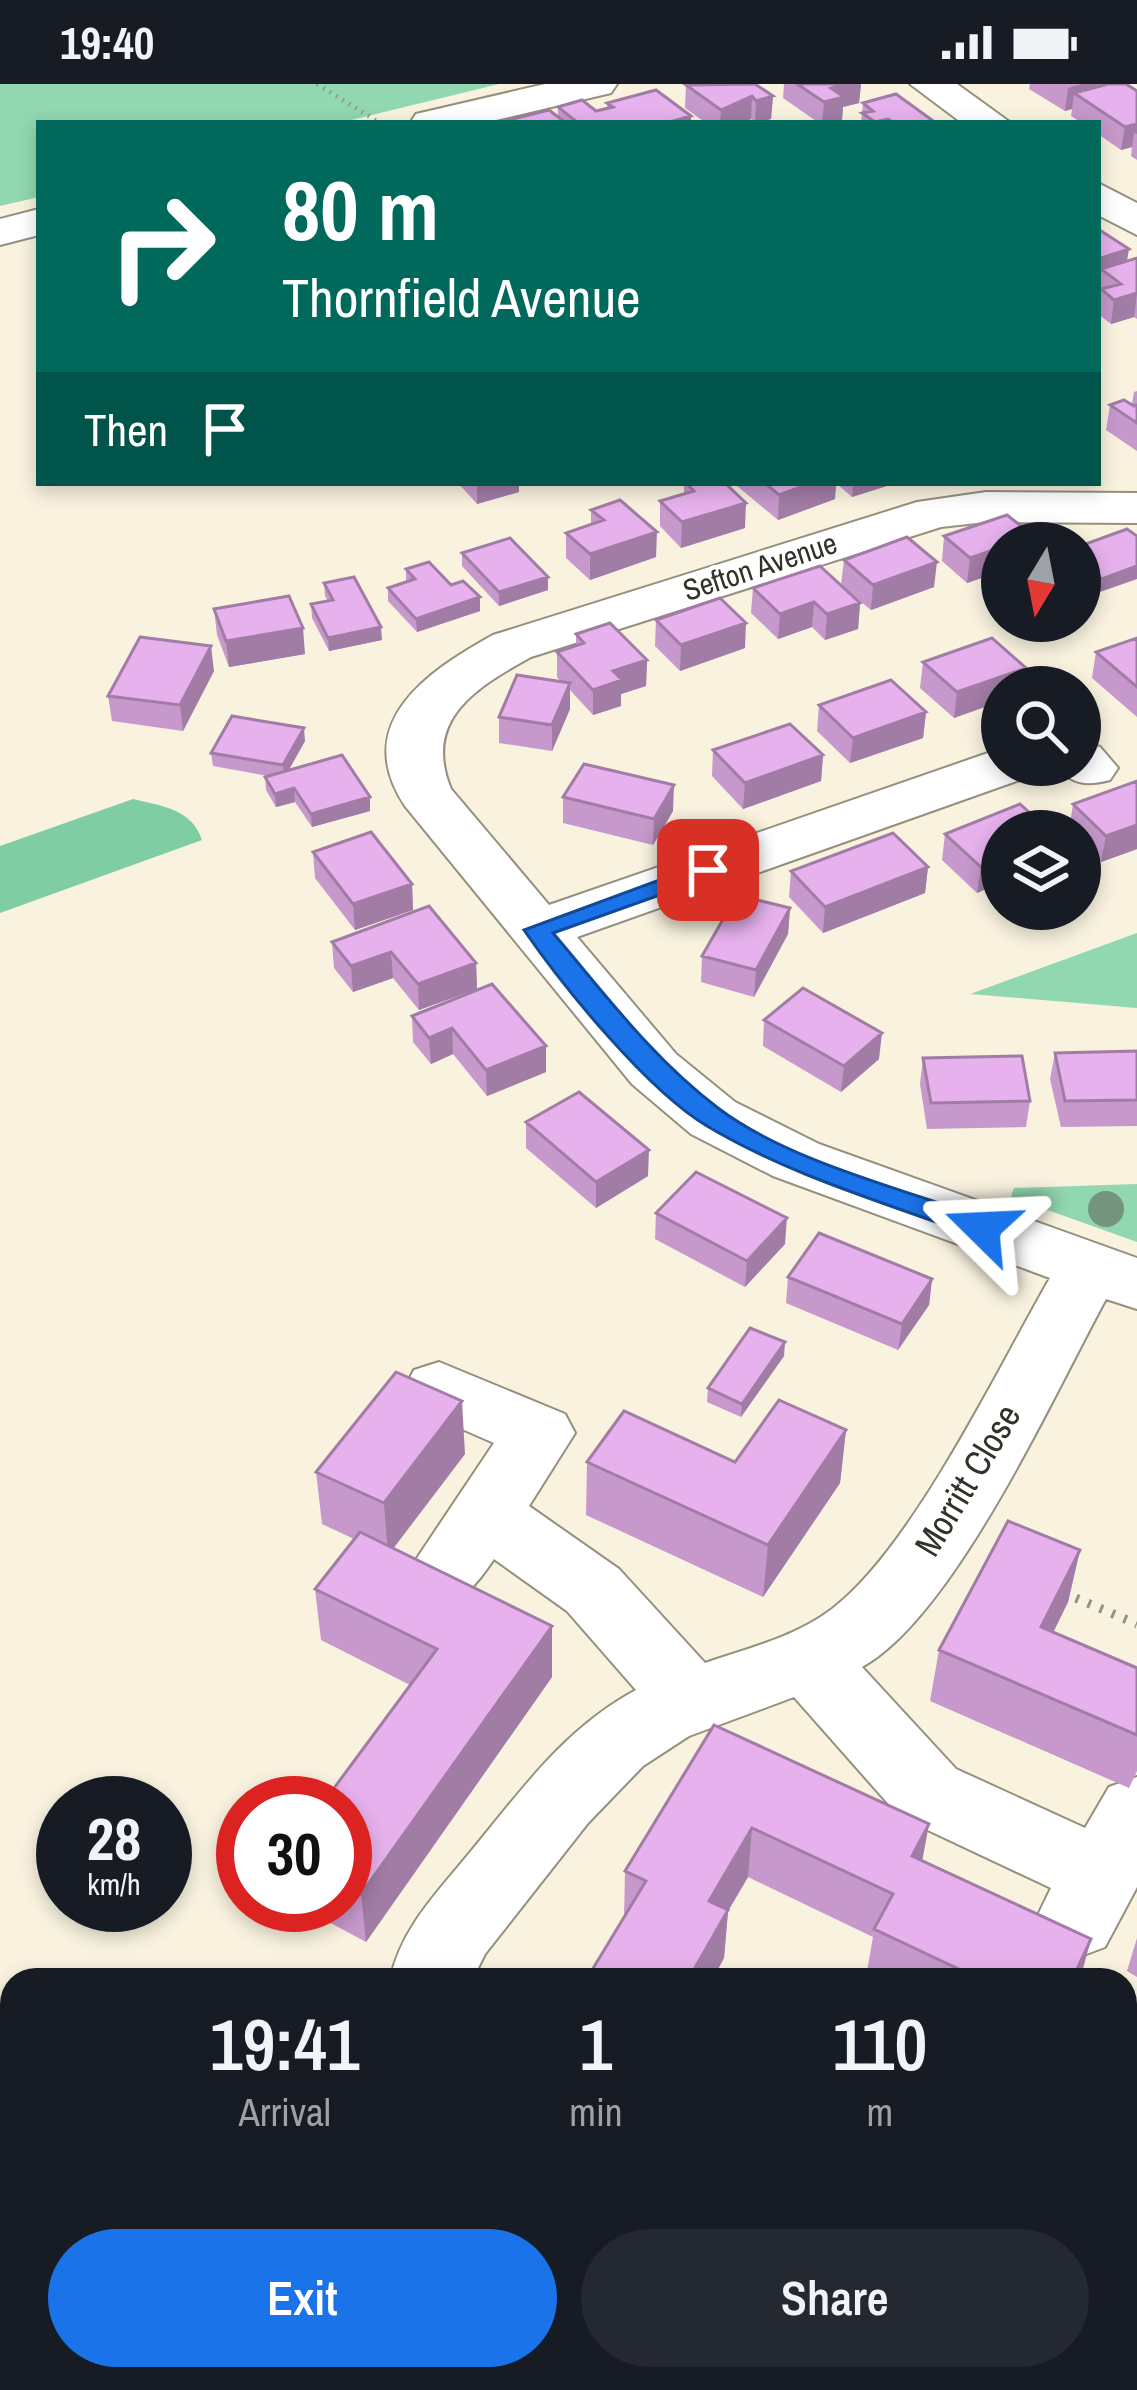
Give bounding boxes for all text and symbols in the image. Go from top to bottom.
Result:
text: 19:40 [60,12,154,73]
text: 80 m [282,153,439,266]
icon: right [84,168,240,324]
text: Thornfield Avenue [282,261,641,334]
icon: arrive [192,396,258,462]
text: Then [84,399,168,460]
street label: Sefton Avenue [678,522,842,610]
north arrow [981,522,1101,642]
map controls [981,522,1101,930]
button: search [981,666,1101,786]
button: layers [981,810,1101,930]
pin [657,819,759,921]
icon: arrive [675,837,741,903]
position arrow [919,1165,1045,1291]
street label: Morritt Close [903,1395,1031,1565]
speed limit sign: 30 [216,1776,372,1932]
text: 28 [87,1798,141,1879]
text: km/h [87,1864,141,1904]
text: 19:41 [210,1995,360,2092]
text: 1 [580,1995,612,2092]
text: 110 [832,1995,927,2092]
text: Arrival [238,2086,331,2138]
text: min [569,2086,623,2138]
text: m [867,2086,893,2138]
button: Exit [48,2229,557,2367]
button: Share [581,2229,1089,2367]

